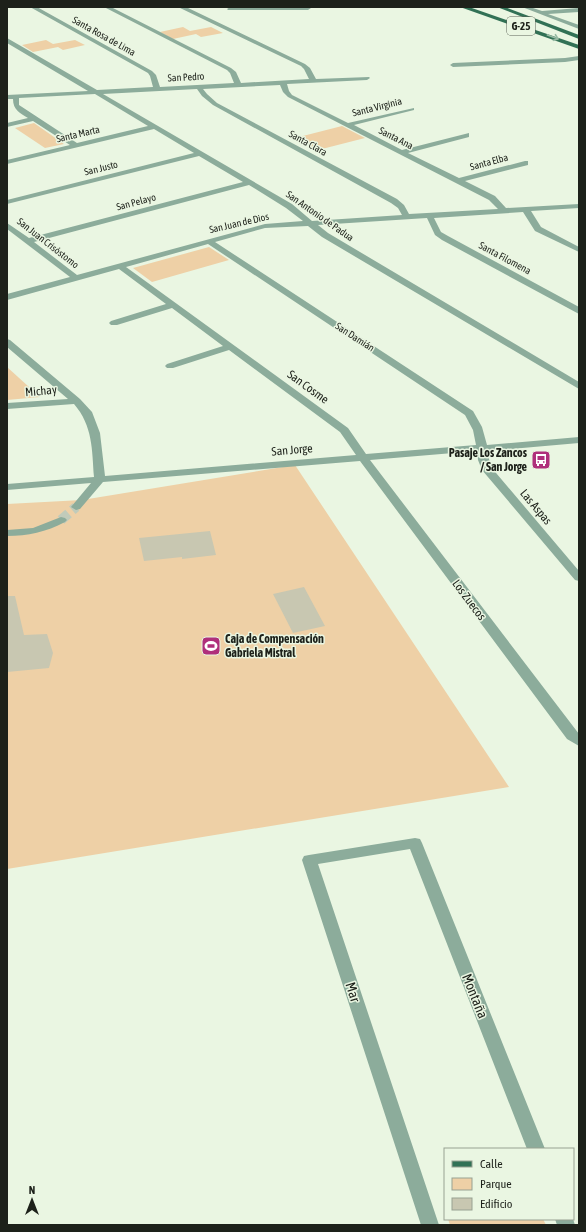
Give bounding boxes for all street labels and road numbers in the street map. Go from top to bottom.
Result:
street label: Santa Rosa de Lima [70,14,138,58]
road number: G-25 [507,17,535,35]
street label: San Pedro [167,71,205,83]
street label: Santa Virginia [351,95,403,118]
street label: Santa Marta [55,124,101,144]
street label: Santa Ana [377,125,415,151]
street label: Santa Clara [287,128,329,158]
street label: Santa Elba [469,152,510,172]
street label: San Justo [83,158,119,177]
street label: San Antonio de Padua [284,189,356,244]
street label: San Pelayo [115,191,157,213]
street label: San Juan de Dios [208,211,270,235]
street label: San Juan Crisóstomo [15,216,81,271]
street label: Santa Filomena [477,240,533,276]
street label: San Damián [333,320,377,354]
street label: San Cosme [285,367,331,407]
street label: Michay [25,383,57,399]
street label: San Jorge [271,441,313,459]
street label: Las Aspas [517,487,555,527]
street label: Los Zuecos [449,577,489,623]
street label: Montaña [459,971,491,1021]
street label: Mar [342,980,364,1005]

